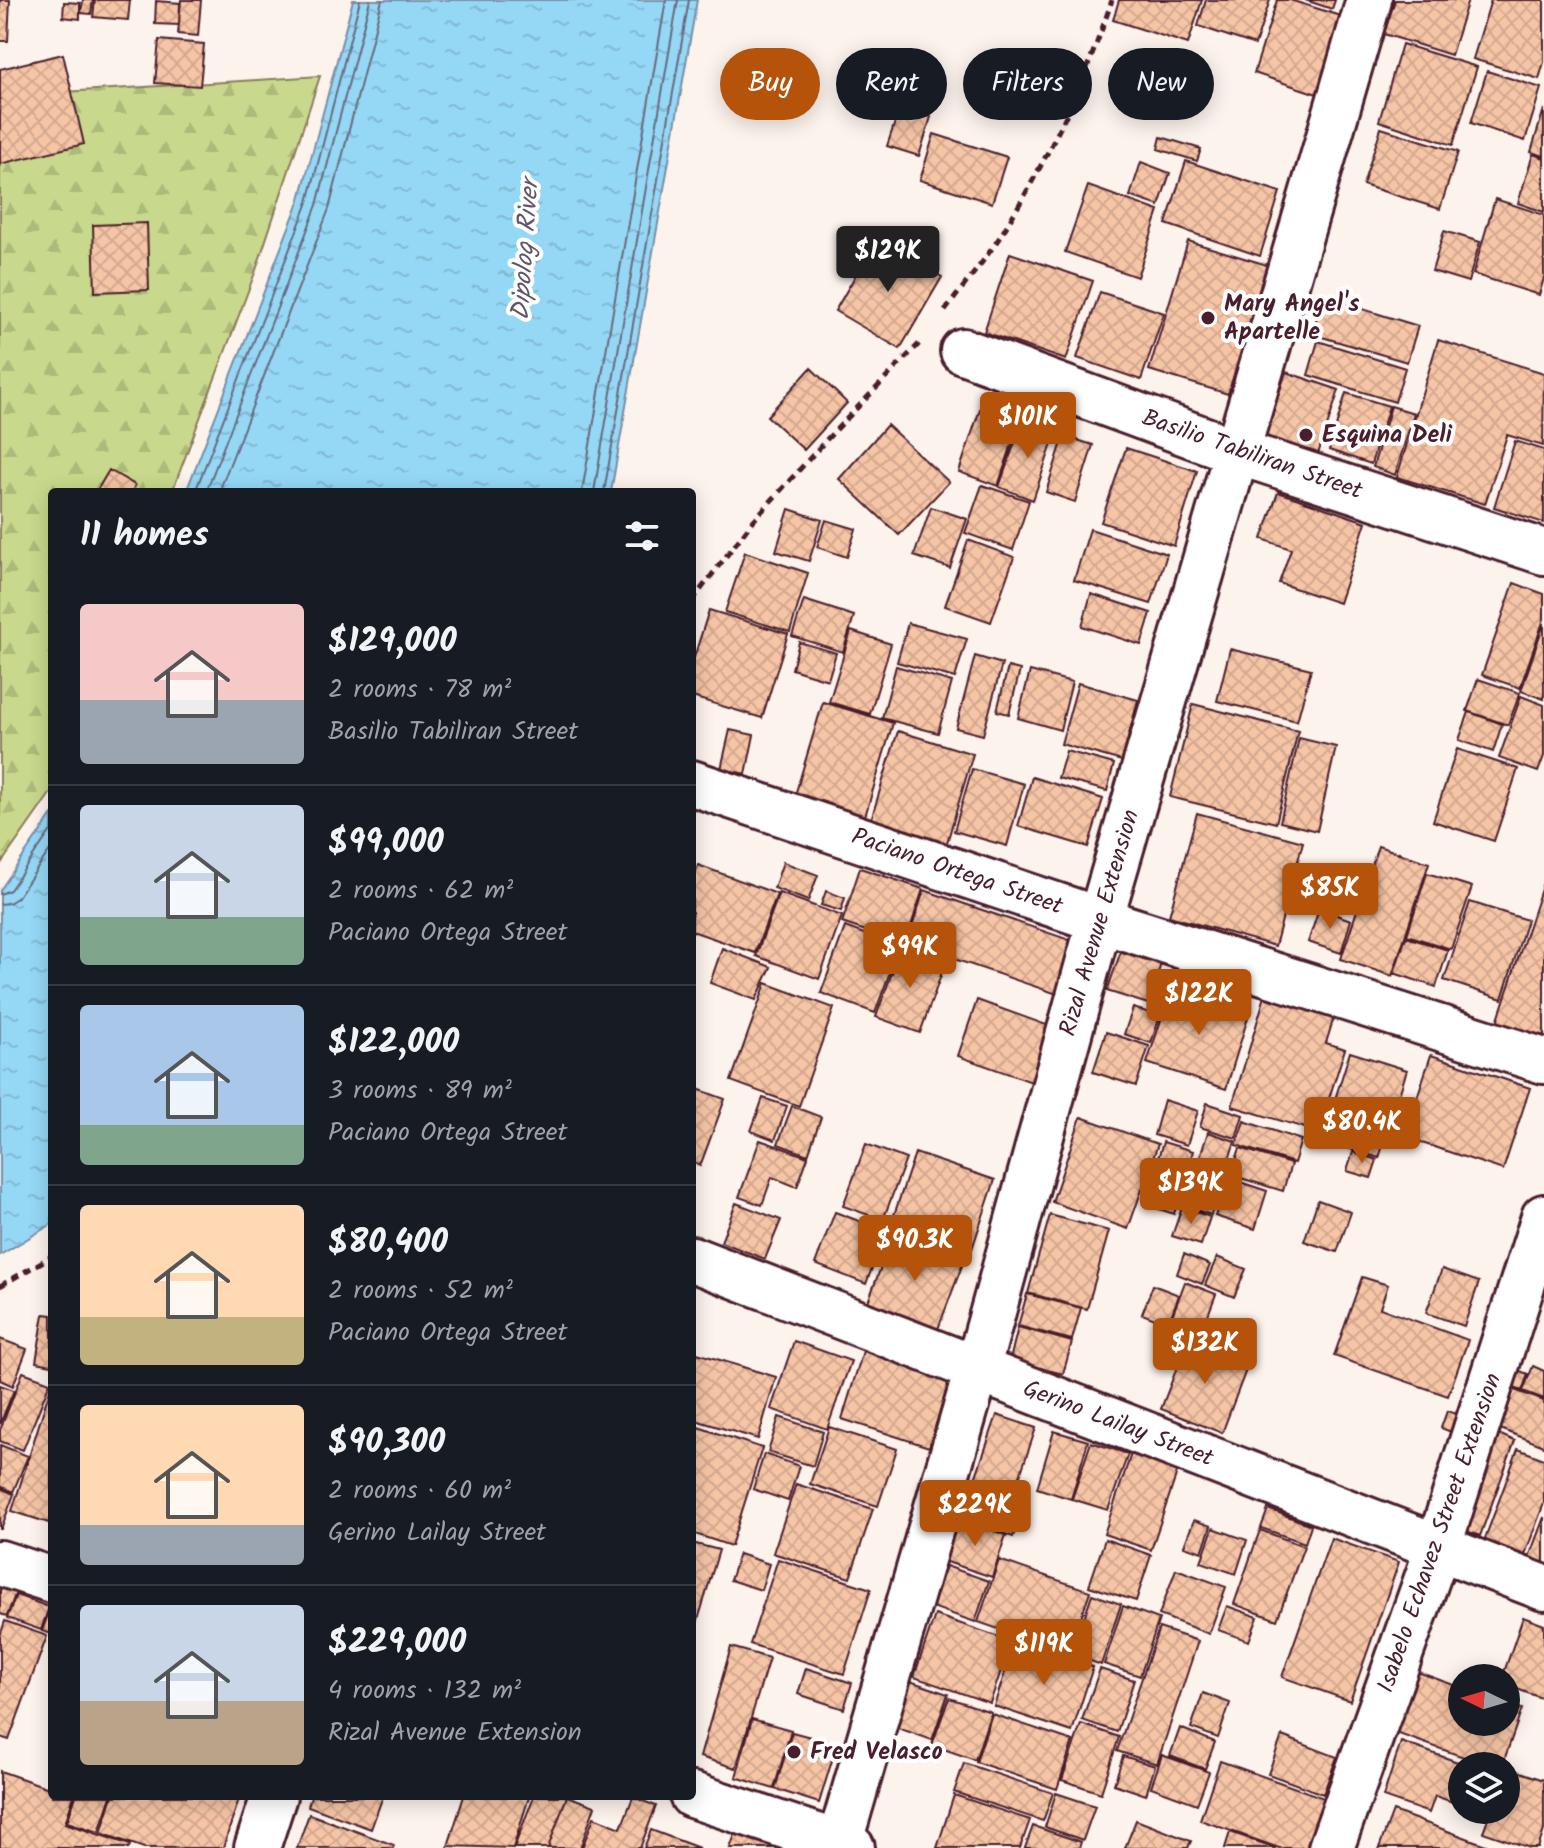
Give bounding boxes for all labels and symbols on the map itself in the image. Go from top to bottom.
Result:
water label: Dipolog River [500,173,552,322]
pin: $129K [832,226,944,294]
place label: Mary Angel's Apartelle [1224,285,1359,352]
marker: Mary Angel's Apartelle [1199,309,1217,327]
pin: $101K [972,392,1084,460]
street label: Basilio Tabiliran Street [1136,399,1368,511]
place label: Esquina Deli [1322,416,1453,455]
marker: Esquina Deli [1297,426,1315,444]
street label: Rizal Avenue Extension [1049,805,1151,1041]
street label: Paciano Ortega Street [846,818,1069,927]
pin: $85K [1283,863,1377,931]
pin: $99K [863,922,957,990]
pin: $122K [1143,969,1255,1037]
pin: $80.4K [1297,1097,1427,1165]
pin: $139K [1135,1158,1247,1226]
pin: $90.3K [850,1215,980,1283]
pin: $132K [1149,1318,1261,1386]
street label: Isabelo Echavez Street Extension [1367,1368,1513,1698]
street label: Gerino Lailay Street [1017,1370,1220,1479]
pin: $229K [919,1480,1031,1548]
pin: $119K [988,1619,1100,1687]
north arrow [1448,1664,1520,1736]
place label: Fred Velasco [810,1733,943,1772]
marker: Fred Velasco [785,1743,803,1761]

